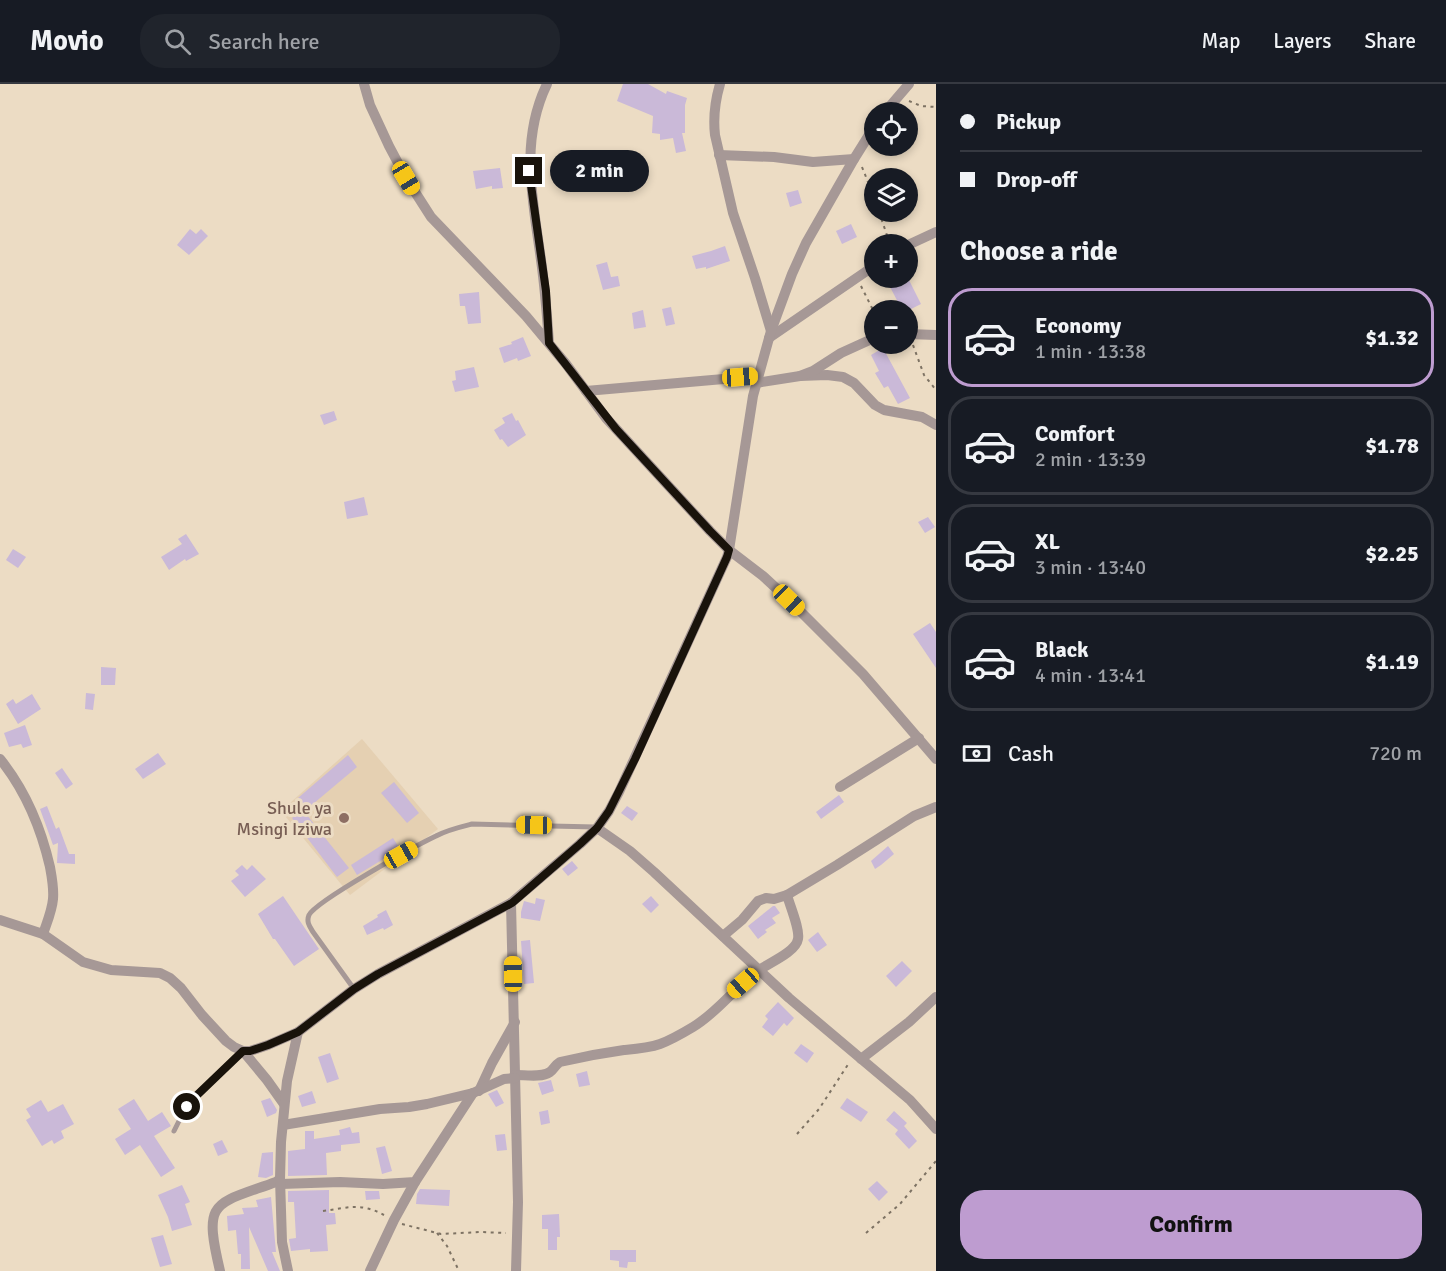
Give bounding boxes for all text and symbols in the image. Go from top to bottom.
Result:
search box [140,14,560,68]
text: Movio [30,24,104,58]
icon: search [161,25,194,58]
text: Search here [209,28,320,55]
text: Map [1202,28,1240,54]
text: Layers [1273,28,1331,54]
text: Share [1364,28,1416,54]
map controls [864,102,918,354]
button: locate [864,102,918,156]
text: Pickup [996,108,1061,135]
callout: 2 min [550,150,649,192]
route end [515,157,542,184]
car [389,158,423,198]
text: 2 min [575,158,624,183]
text: Drop-off [996,166,1077,193]
button: layers [864,168,918,222]
button: + [864,234,918,288]
text: Choose a ride [960,235,1118,268]
button: − [864,300,918,354]
icon: car [963,311,1017,365]
text: Economy [1035,312,1121,339]
text: $1.32 [1365,324,1419,351]
text: 1 min · 13:38 [1035,339,1146,364]
car [721,367,759,387]
icon: car [963,419,1017,473]
text: Comfort [1035,420,1115,447]
text: $1.78 [1365,432,1419,459]
text: 2 min · 13:39 [1035,447,1146,472]
icon: car [963,527,1017,581]
text: XL [1035,528,1060,555]
text: $2.25 [1365,540,1419,567]
text: 3 min · 13:40 [1035,555,1146,580]
car [770,581,808,619]
icon: car [963,635,1017,689]
text: Black [1035,636,1089,663]
text: $1.19 [1365,648,1419,675]
text: 4 min · 13:41 [1035,663,1146,688]
icon: cash [960,737,993,770]
text: Cash [1008,740,1054,767]
text: 720 m [1369,741,1422,766]
place label: Shule ya Msingi Iziwa [237,797,332,840]
marker: Shule ya Msingi Iziwa [337,811,351,825]
car [516,816,552,834]
car [381,838,421,872]
car [504,956,522,992]
car [724,964,762,1002]
route start [173,1093,200,1120]
button: Confirm [960,1190,1422,1259]

